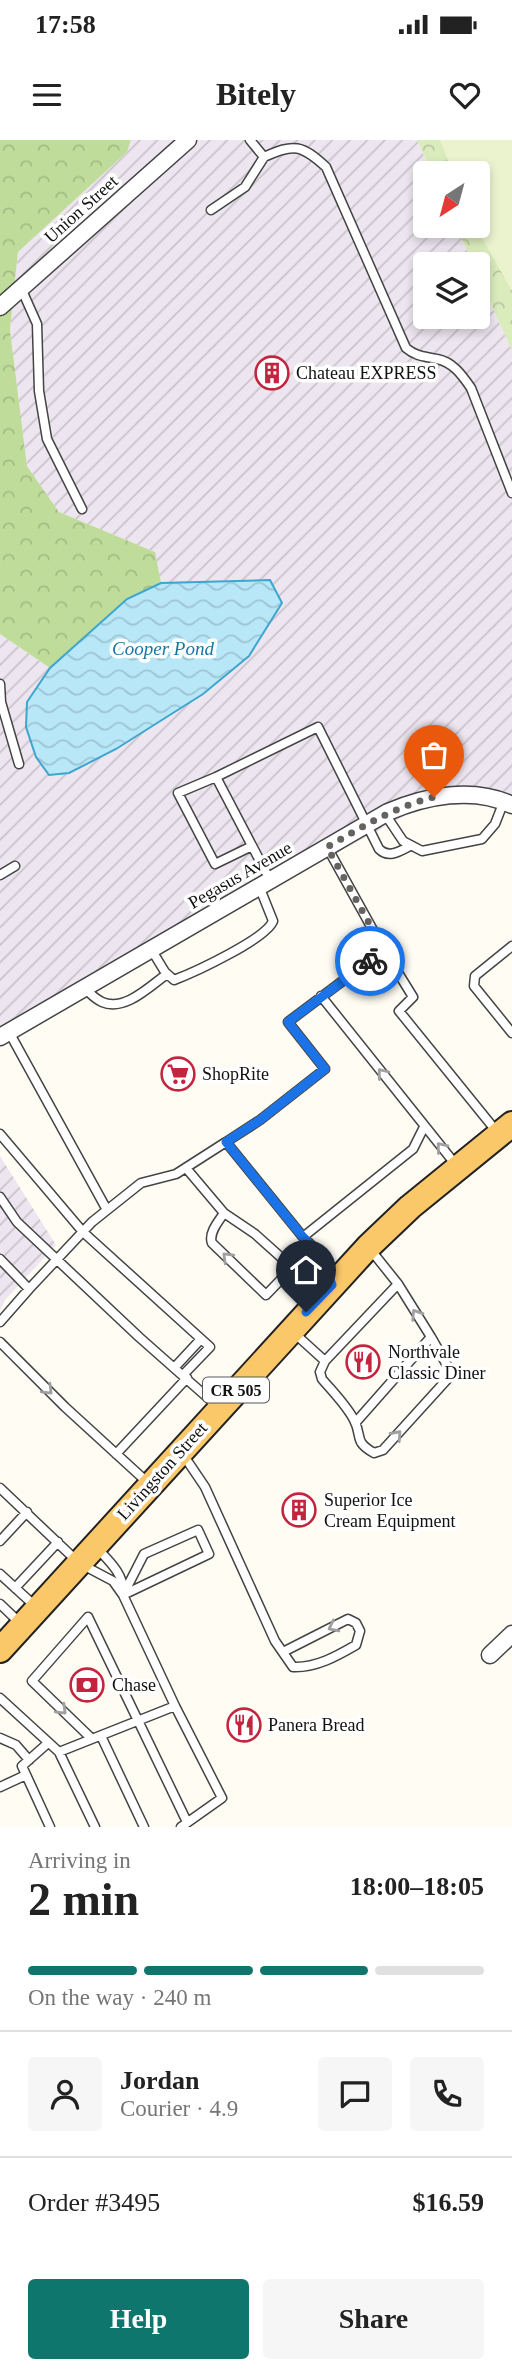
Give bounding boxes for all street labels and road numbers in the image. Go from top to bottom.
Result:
street label: Union Street [40,171,122,247]
street label: Pegasus Avenue [185,837,295,913]
road number: CR 505 [203,1378,269,1402]
street label: Livingston Street [113,1418,211,1524]

